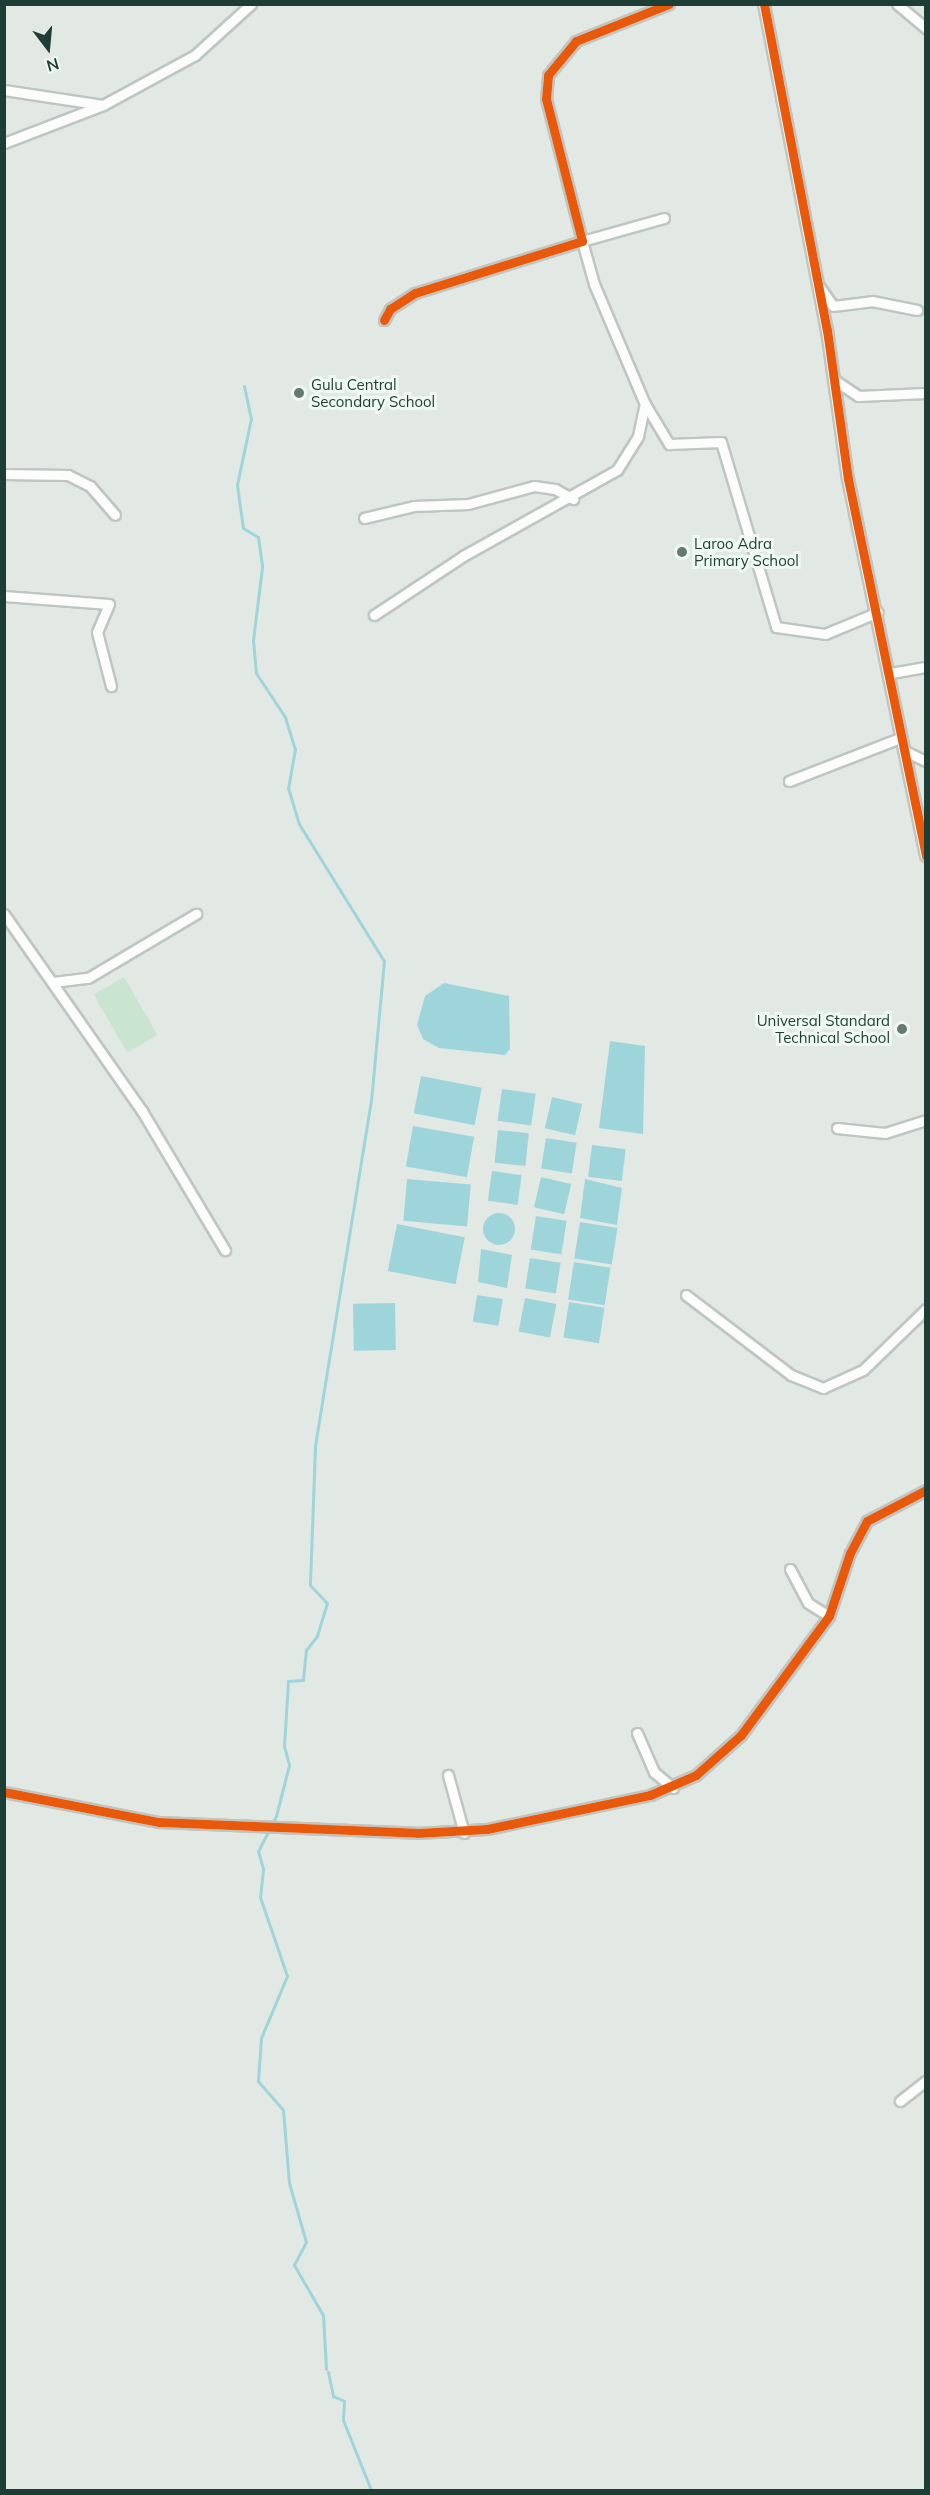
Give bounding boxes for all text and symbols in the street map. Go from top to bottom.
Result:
north arrow [18,18,78,78]
text: N [44,54,62,77]
place label: Gulu Central Secondary School [311,375,435,410]
marker: Gulu Central Secondary School [292,386,306,400]
place label: Laroo Adra Primary School [694,534,799,569]
marker: Laroo Adra Primary School [675,545,689,559]
place label: Universal Standard Technical School [757,1011,890,1046]
marker: Universal Standard Technical School [895,1022,909,1036]

